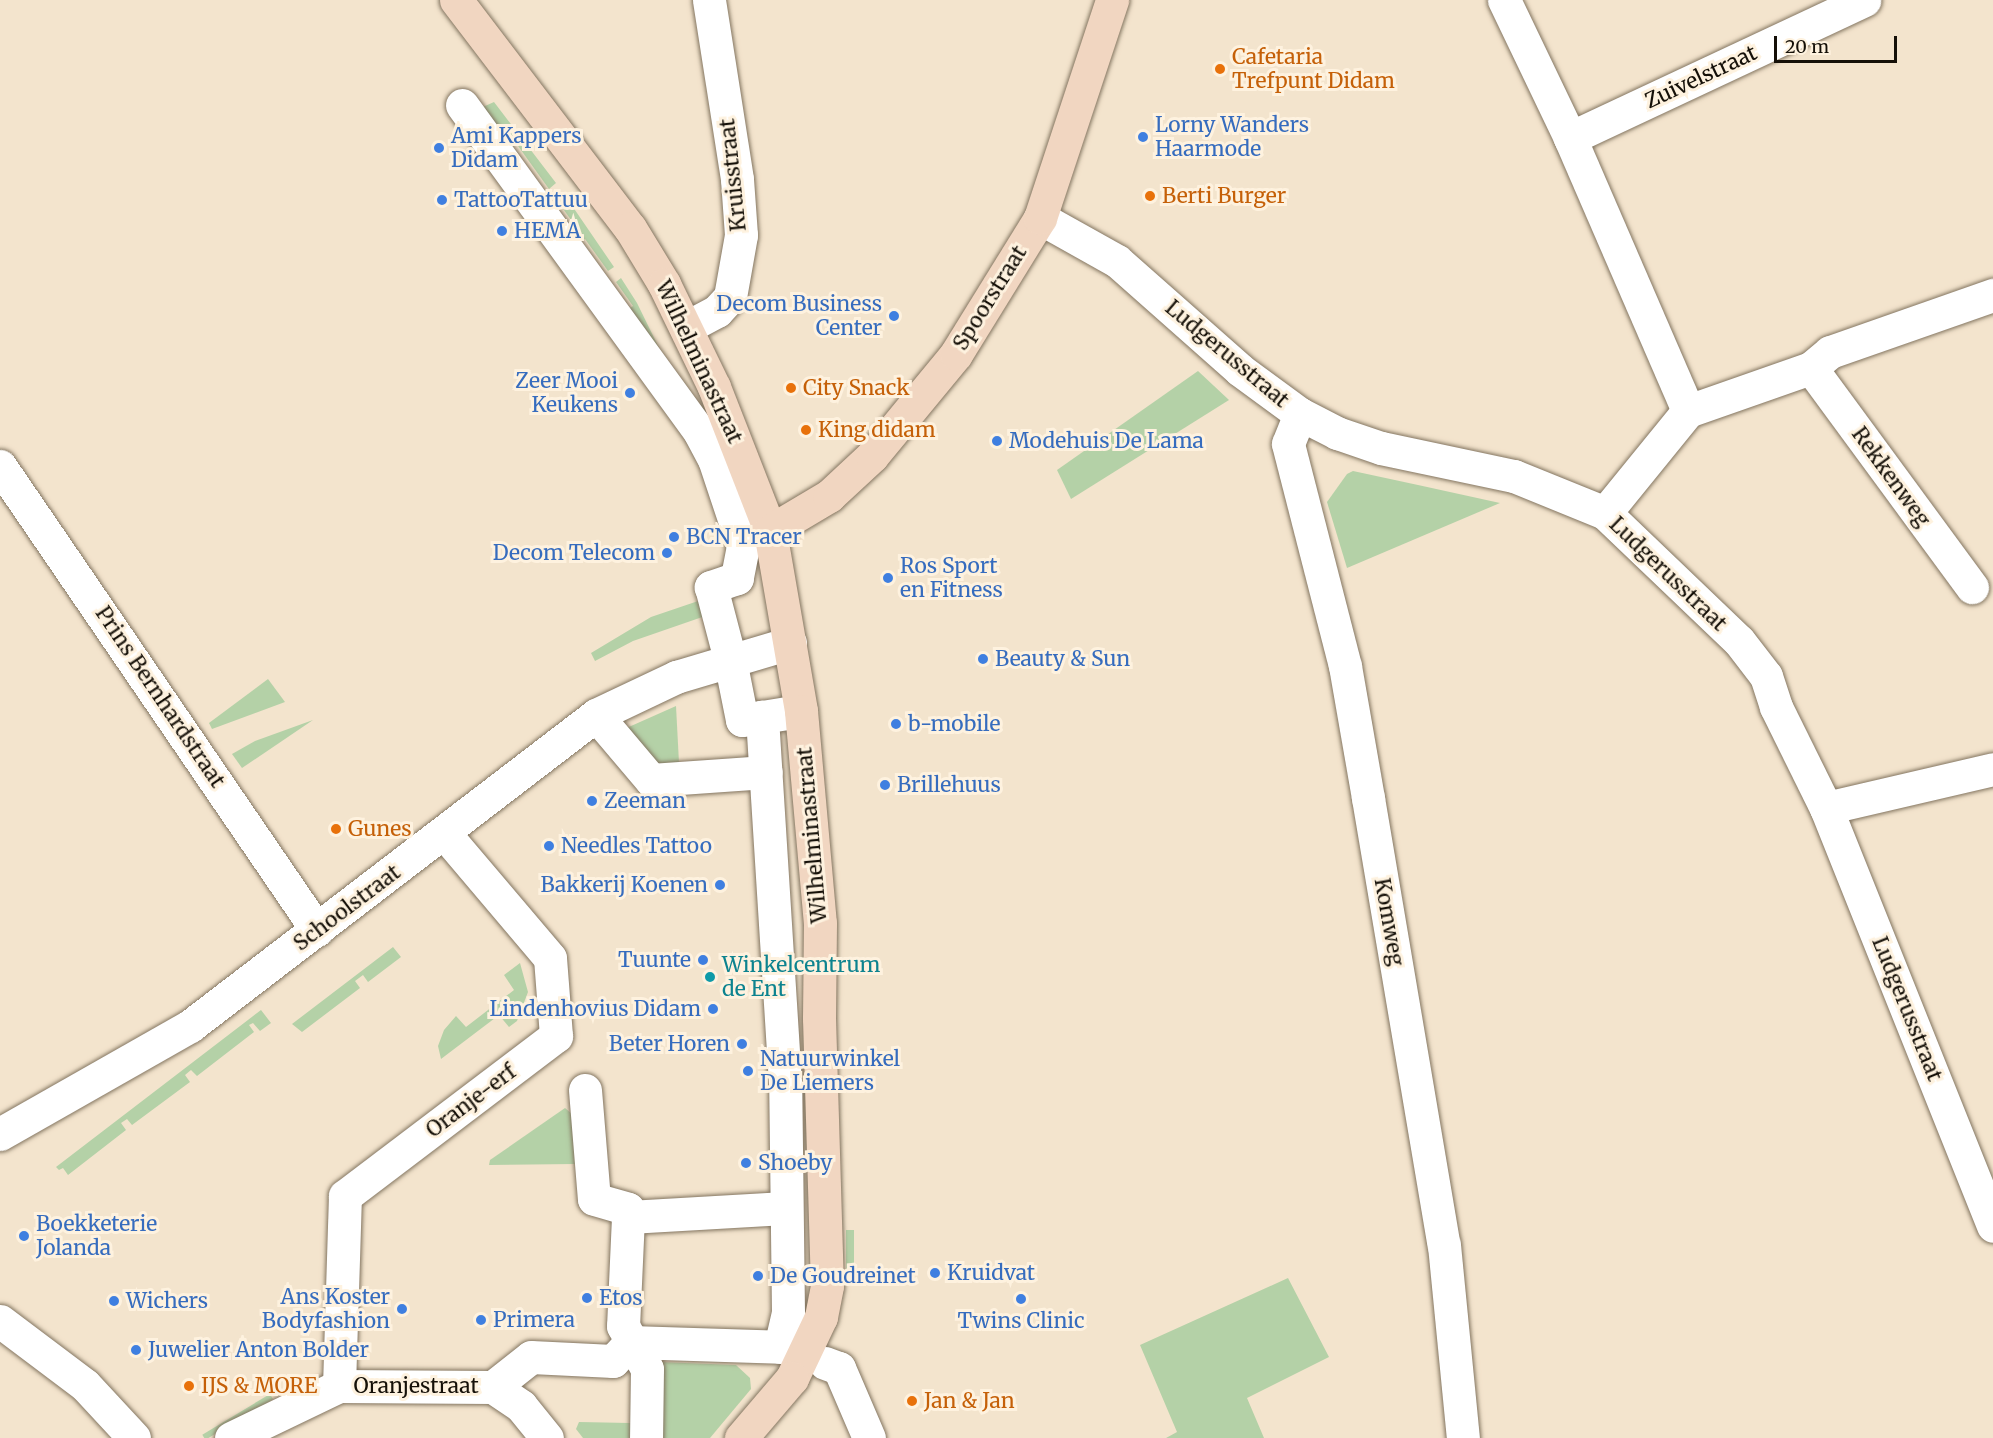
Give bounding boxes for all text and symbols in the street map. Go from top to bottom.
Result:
scale bar [1777,24,1900,62]
text: 20 m [1785,35,1829,58]
street label: Zuivelstraat [1641,40,1761,114]
place label: Cafetaria Trefpunt Didam [1232,44,1395,94]
marker: Cafetaria Trefpunt Didam [1213,62,1227,76]
place label: Lorny Wanders Haarmode [1155,112,1309,162]
street label: Kruisstraat [715,117,751,233]
place label: Ami Kappers Didam [451,123,581,173]
marker: Lorny Wanders Haarmode [1136,130,1150,144]
marker: Ami Kappers Didam [432,141,446,155]
place label: Berti Burger [1162,183,1286,209]
place label: TattooTattuu [454,187,588,213]
marker: Berti Burger [1143,189,1157,203]
marker: TattooTattuu [435,193,449,207]
place label: HEMA [514,218,581,244]
marker: HEMA [495,224,509,238]
street label: Spoorstraat [948,241,1032,355]
street label: Wilhelminastraat [650,277,748,447]
place label: Decom Business Center [716,291,882,341]
street label: Ludgerusstraat [1160,295,1294,413]
marker: Decom Business Center [887,309,901,323]
place label: Zeer Mooi Keukens [515,368,618,418]
place label: City Snack [803,375,910,401]
marker: City Snack [784,381,798,395]
marker: Zeer Mooi Keukens [623,386,637,400]
place label: King didam [818,417,936,443]
street label: Rekkenweg [1846,422,1936,532]
marker: King didam [799,423,813,437]
place label: Modehuis De Lama [1009,428,1204,454]
marker: Modehuis De Lama [990,434,1004,448]
street label: Ludgerusstraat [1604,512,1732,636]
place label: BCN Tracer [686,524,802,550]
marker: BCN Tracer [667,530,681,544]
place label: Decom Telecom [493,540,655,566]
marker: Decom Telecom [660,546,674,560]
place label: Ros Sport en Fitness [900,553,1003,603]
marker: Ros Sport en Fitness [881,571,895,585]
street label: Prins Bernhardstraat [90,602,230,792]
place label: Beauty & Sun [995,646,1130,672]
marker: Beauty & Sun [976,652,990,666]
place label: b-mobile [908,711,1000,737]
marker: b-mobile [889,717,903,731]
street label: Wilhelminastraat [792,746,832,924]
place label: Brillehuus [897,772,1001,798]
marker: Brillehuus [878,778,892,792]
place label: Zeeman [604,788,686,814]
marker: Zeeman [585,794,599,808]
place label: Gunes [348,816,412,842]
marker: Gunes [329,822,343,836]
place label: Needles Tattoo [561,833,712,859]
marker: Needles Tattoo [542,839,556,853]
street label: Schoolstraat [289,860,405,956]
place label: Bakkerij Koenen [540,872,708,898]
street label: Komweg [1369,876,1409,968]
marker: Bakkerij Koenen [713,878,727,892]
street label: Ludgerusstraat [1867,933,1947,1085]
place label: Tuunte [618,947,691,973]
place label: Winkelcentrum de Ent [722,952,880,1002]
marker: Tuunte [696,953,710,967]
marker: Winkelcentrum de Ent [703,970,717,984]
place label: Lindenhovius Didam [489,996,701,1022]
marker: Lindenhovius Didam [706,1002,720,1016]
place label: Beter Horen [609,1031,730,1057]
marker: Beter Horen [735,1037,749,1051]
place label: Natuurwinkel De Liemers [760,1046,900,1096]
street label: Oranje-erf [421,1059,521,1143]
marker: Natuurwinkel De Liemers [741,1064,755,1078]
place label: Shoeby [758,1150,833,1176]
marker: Shoeby [739,1156,753,1170]
place label: Boekketerie Jolanda [36,1211,157,1261]
marker: Boekketerie Jolanda [17,1229,31,1243]
place label: Kruidvat [947,1260,1035,1286]
place label: De Goudreinet [770,1263,916,1289]
marker: Kruidvat [928,1266,942,1280]
marker: De Goudreinet [751,1269,765,1283]
place label: Ans Koster Bodyfashion [262,1284,390,1334]
place label: Etos [599,1285,642,1311]
place label: Wichers [126,1288,208,1314]
marker: Etos [580,1291,594,1305]
marker: Twins Clinic [1014,1292,1028,1306]
marker: Wichers [107,1294,121,1308]
marker: Ans Koster Bodyfashion [395,1302,409,1316]
place label: Primera [493,1307,575,1333]
place label: Twins Clinic [957,1308,1085,1334]
marker: Primera [474,1313,488,1327]
place label: Juwelier Anton Bolder [148,1337,369,1363]
marker: Juwelier Anton Bolder [129,1343,143,1357]
place label: IJS & MORE [201,1373,317,1399]
street label: Oranjestraat [353,1373,479,1399]
marker: IJS & MORE [182,1379,196,1393]
place label: Jan & Jan [924,1388,1015,1414]
marker: Jan & Jan [905,1394,919,1408]

